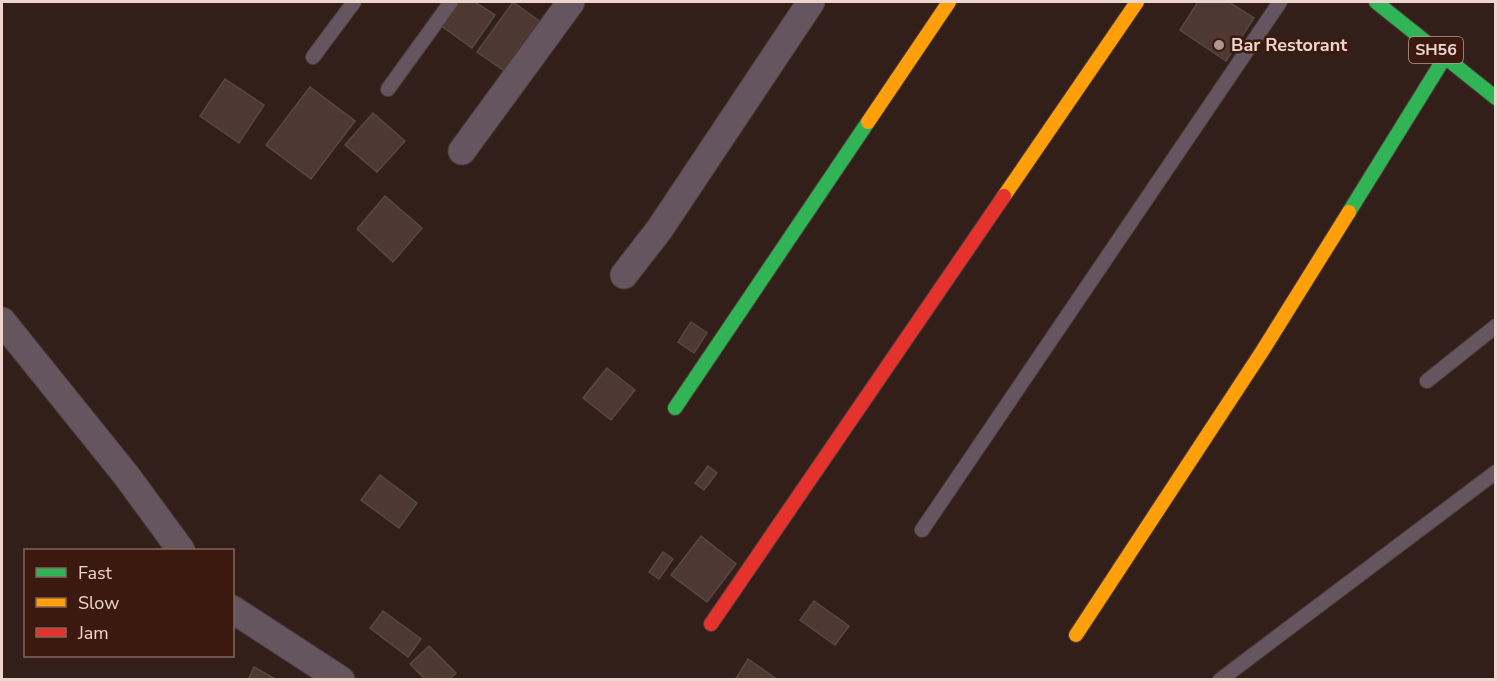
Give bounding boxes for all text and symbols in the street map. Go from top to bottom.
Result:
place label: Bar Restorant [1231,33,1347,57]
road number: SH56 [1409,37,1463,63]
marker: Bar Restorant [1212,38,1226,52]
legend [24,549,234,657]
text: Fast [78,561,113,585]
text: Slow [78,591,119,615]
text: Jam [77,621,109,645]

